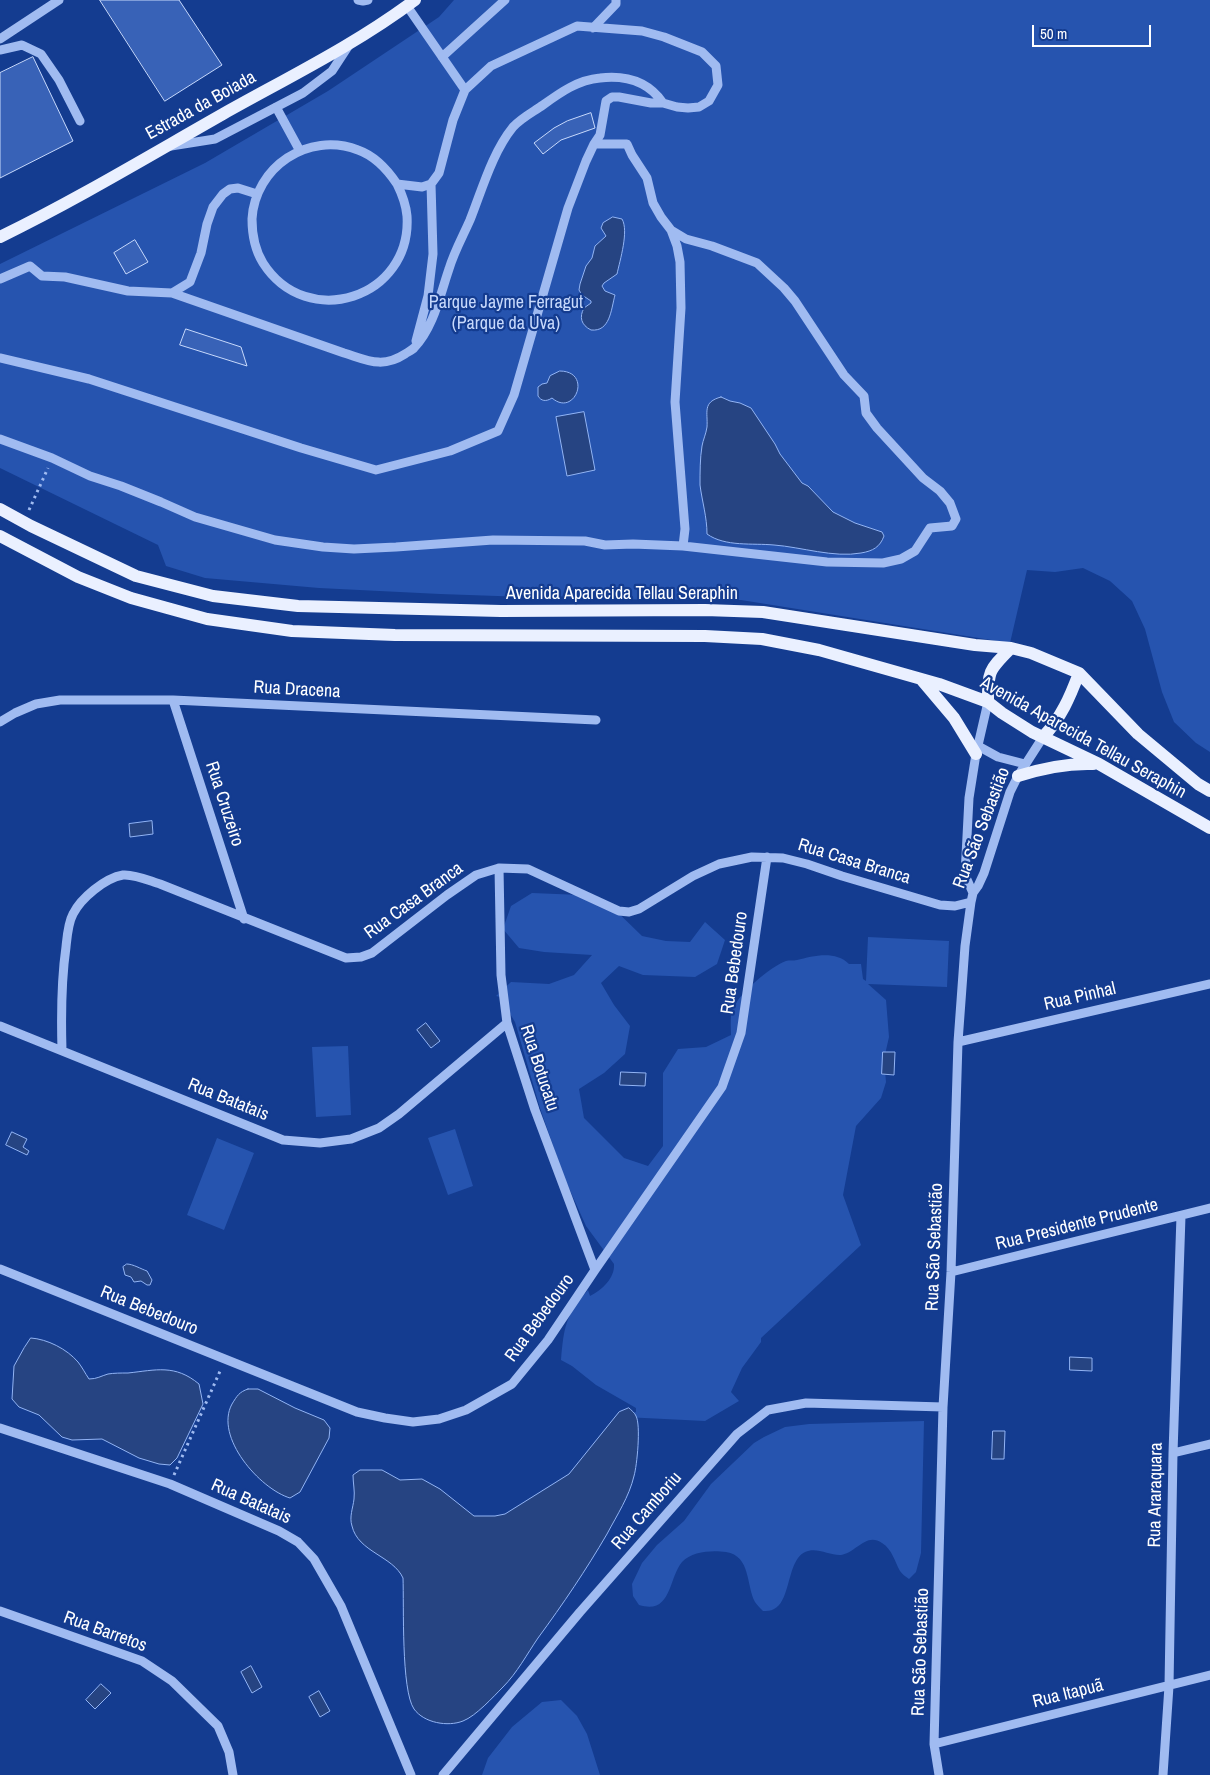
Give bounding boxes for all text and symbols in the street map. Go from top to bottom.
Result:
scale bar [1035,15,1154,47]
text: 50 m [1040,23,1067,44]
street label: Estrada da Boiada [142,67,260,145]
park label: Parque Jayme Ferragut (Parque da Uva) [429,292,583,334]
street label: Avenida Aparecida Tellau Seraphin [506,583,738,605]
street label: Avenida Aparecida Tellau Seraphin [976,672,1190,804]
street label: Rua Dracena [253,677,341,703]
street label: Rua Cruzeiro [200,759,248,849]
street label: Rua São Sebastião [949,764,1015,892]
street label: Rua Casa Branca [795,835,913,889]
street label: Rua Casa Branca [361,858,467,944]
street label: Rua Bebedouro [717,910,753,1016]
street label: Rua Pinhal [1042,978,1118,1016]
street label: Rua Botucatu [515,1022,563,1114]
street label: Rua Batatais [184,1074,272,1126]
street label: Rua São Sebastião [922,1183,948,1311]
street label: Rua Presidente Prudente [994,1194,1160,1256]
street label: Rua Bebedouro [501,1270,579,1366]
street label: Rua Bebedouro [97,1282,201,1340]
street label: Rua Araraquara [1144,1442,1168,1548]
street label: Rua Camboriu [607,1468,687,1554]
street label: Rua Batatais [208,1475,294,1529]
street label: Rua São Sebastião [908,1588,934,1716]
street label: Rua Barretos [60,1607,150,1657]
street label: Rua Itapuã [1030,1675,1106,1713]

